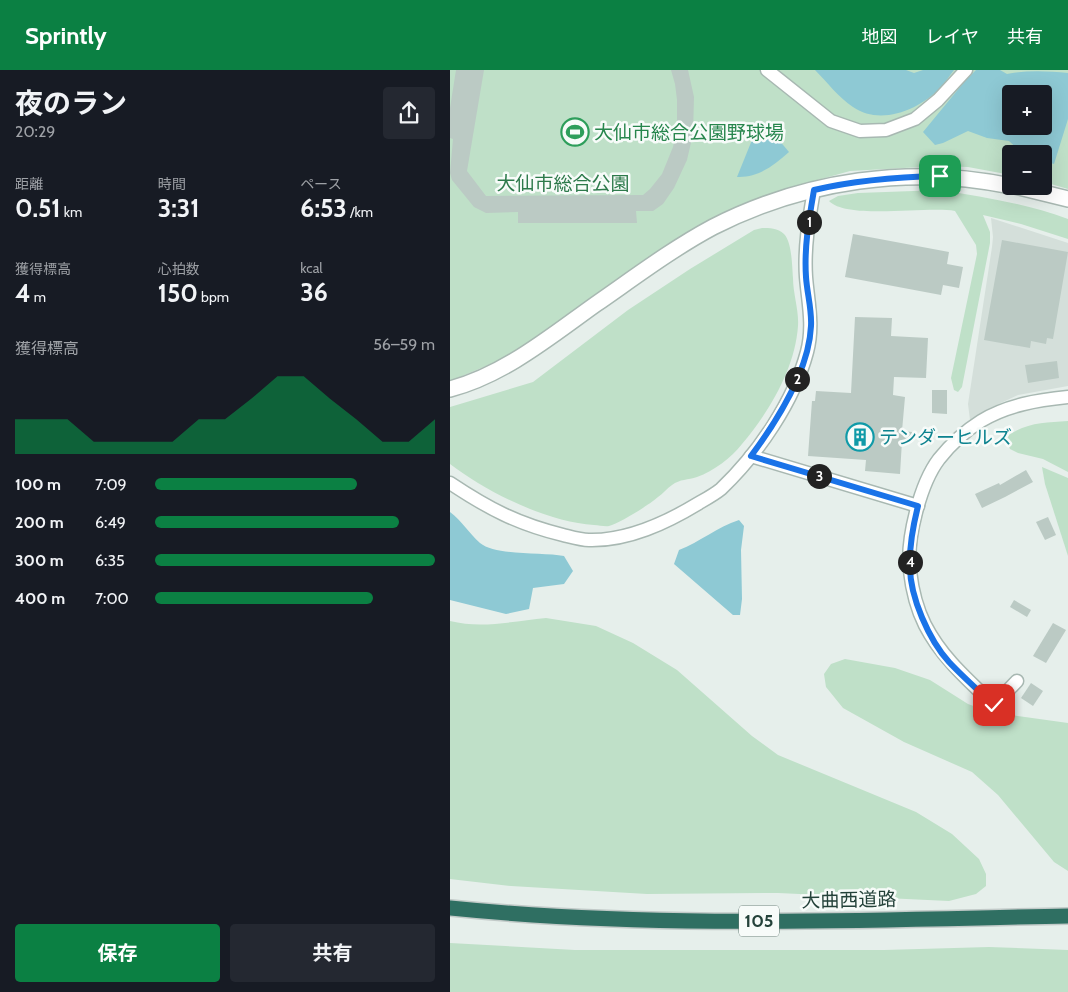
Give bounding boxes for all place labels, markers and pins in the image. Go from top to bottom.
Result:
sports icon: 大仙市総合公園野球場 [560,117,590,147]
place label: 大仙市総合公園野球場 [594,121,784,144]
pin [919,155,961,197]
pin: 1 [796,210,822,234]
pin: 2 [784,366,810,392]
building icon: テンダーヒルズ [845,422,875,452]
place label: テンダーヒルズ [879,426,1012,449]
pin: 3 [806,464,832,488]
pin: 4 [898,550,922,574]
pin [973,684,1015,726]

